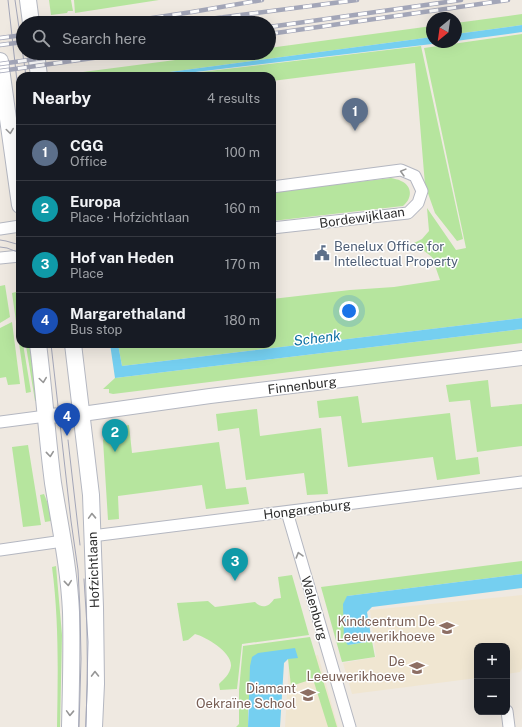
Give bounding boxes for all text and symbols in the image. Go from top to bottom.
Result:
north arrow [426,12,462,48]
search box [16,16,276,60]
icon: search [30,27,52,49]
text: Search here [62,30,146,47]
text: Nearby [32,88,91,108]
text: 4 results [207,91,260,106]
pin: 1 [342,98,368,131]
one-way arrow [5,128,14,134]
text: CGG [70,137,104,154]
text: 1 [42,145,48,160]
text: 100 m [224,145,260,160]
text: Office [70,154,107,169]
one-way arrow [400,168,407,177]
text: Europa [70,193,121,210]
text: 2 [41,201,49,216]
text: 160 m [224,201,260,216]
street label: Bordewijklaan [318,204,406,231]
text: Place · Hofzichtlaan [70,210,189,225]
place label: Benelux Office for Intellectual Property [334,239,458,269]
public building icon: Benelux Office for Intellectual Property [313,244,331,262]
text: Hof van Heden [70,249,174,266]
text: 3 [41,257,49,272]
text: 170 m [225,257,260,272]
text: Place [70,266,104,281]
your location [339,301,359,321]
text: Margarethaland [70,305,186,322]
text: 4 [41,313,49,328]
text: 180 m [224,313,260,328]
text: Bus stop [70,322,122,337]
water label: Schenk [293,327,342,349]
street label: Finnenburg [267,374,337,397]
one-way arrow [38,377,47,383]
pin: 4 [54,403,80,436]
pin: 2 [102,419,128,452]
one-way arrow [45,451,54,458]
street label: Hongarenburg [262,497,352,522]
one-way arrow [87,513,96,519]
street label: Hofzichtlaan [85,531,102,608]
pin: 3 [222,548,248,581]
one-way arrow [295,552,304,559]
street label: Walenburg [298,574,331,642]
one-way arrow [63,580,72,586]
place label: Kindcentrum De Leeuwerikhoeve [337,614,435,644]
school or university icon: Kindcentrum De Leeuwerikhoeve [438,619,456,637]
map controls [474,643,510,715]
button: + [474,643,510,679]
place label: De Leeuwerikhoeve [307,654,405,684]
school or university icon: De Leeuwerikhoeve [408,659,426,677]
one-way arrow [91,671,100,677]
button: − [474,679,510,715]
place label: Diamant Oekraïne School [196,681,296,711]
school or university icon: Diamant Oekraïne School [299,686,317,704]
one-way arrow [66,710,75,716]

